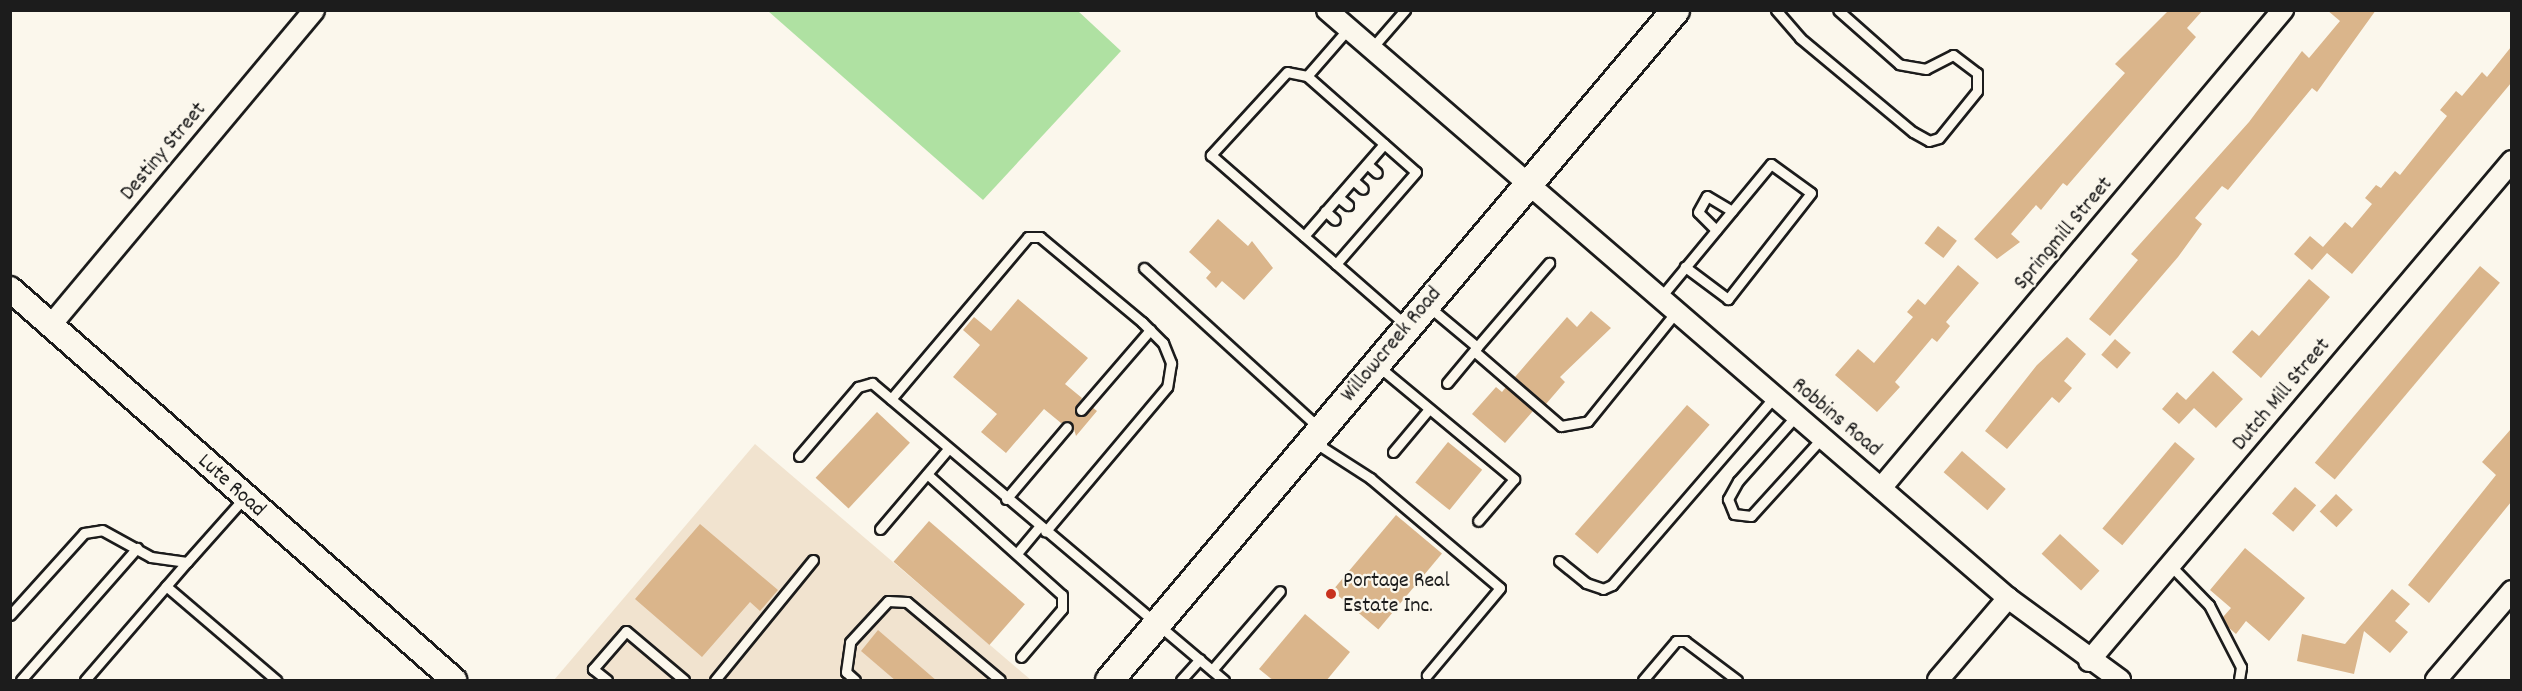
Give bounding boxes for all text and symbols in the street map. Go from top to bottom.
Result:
street label: Destiny Street [115,98,213,206]
street label: Springmill Street [2009,172,2119,296]
street label: Willowcreek Road [1336,282,1448,408]
street label: Dutch Mill Street [2227,333,2337,457]
street label: Robbins Road [1786,373,1886,463]
street label: Lute Road [192,449,270,523]
place label: Portage Real Estate Inc. [1343,568,1450,620]
marker: Portage Real Estate Inc. [1324,587,1338,601]

